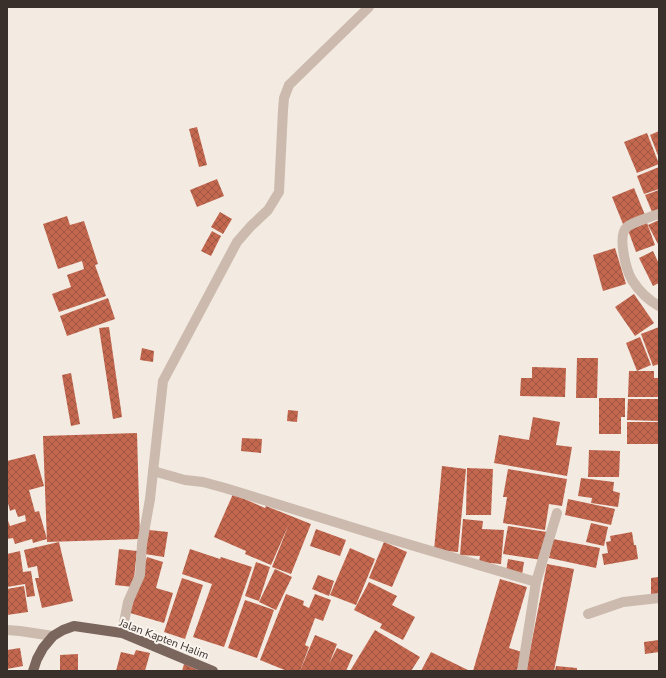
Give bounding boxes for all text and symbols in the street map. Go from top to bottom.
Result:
street label: Jalan Kapten Halim [116,615,211,663]

